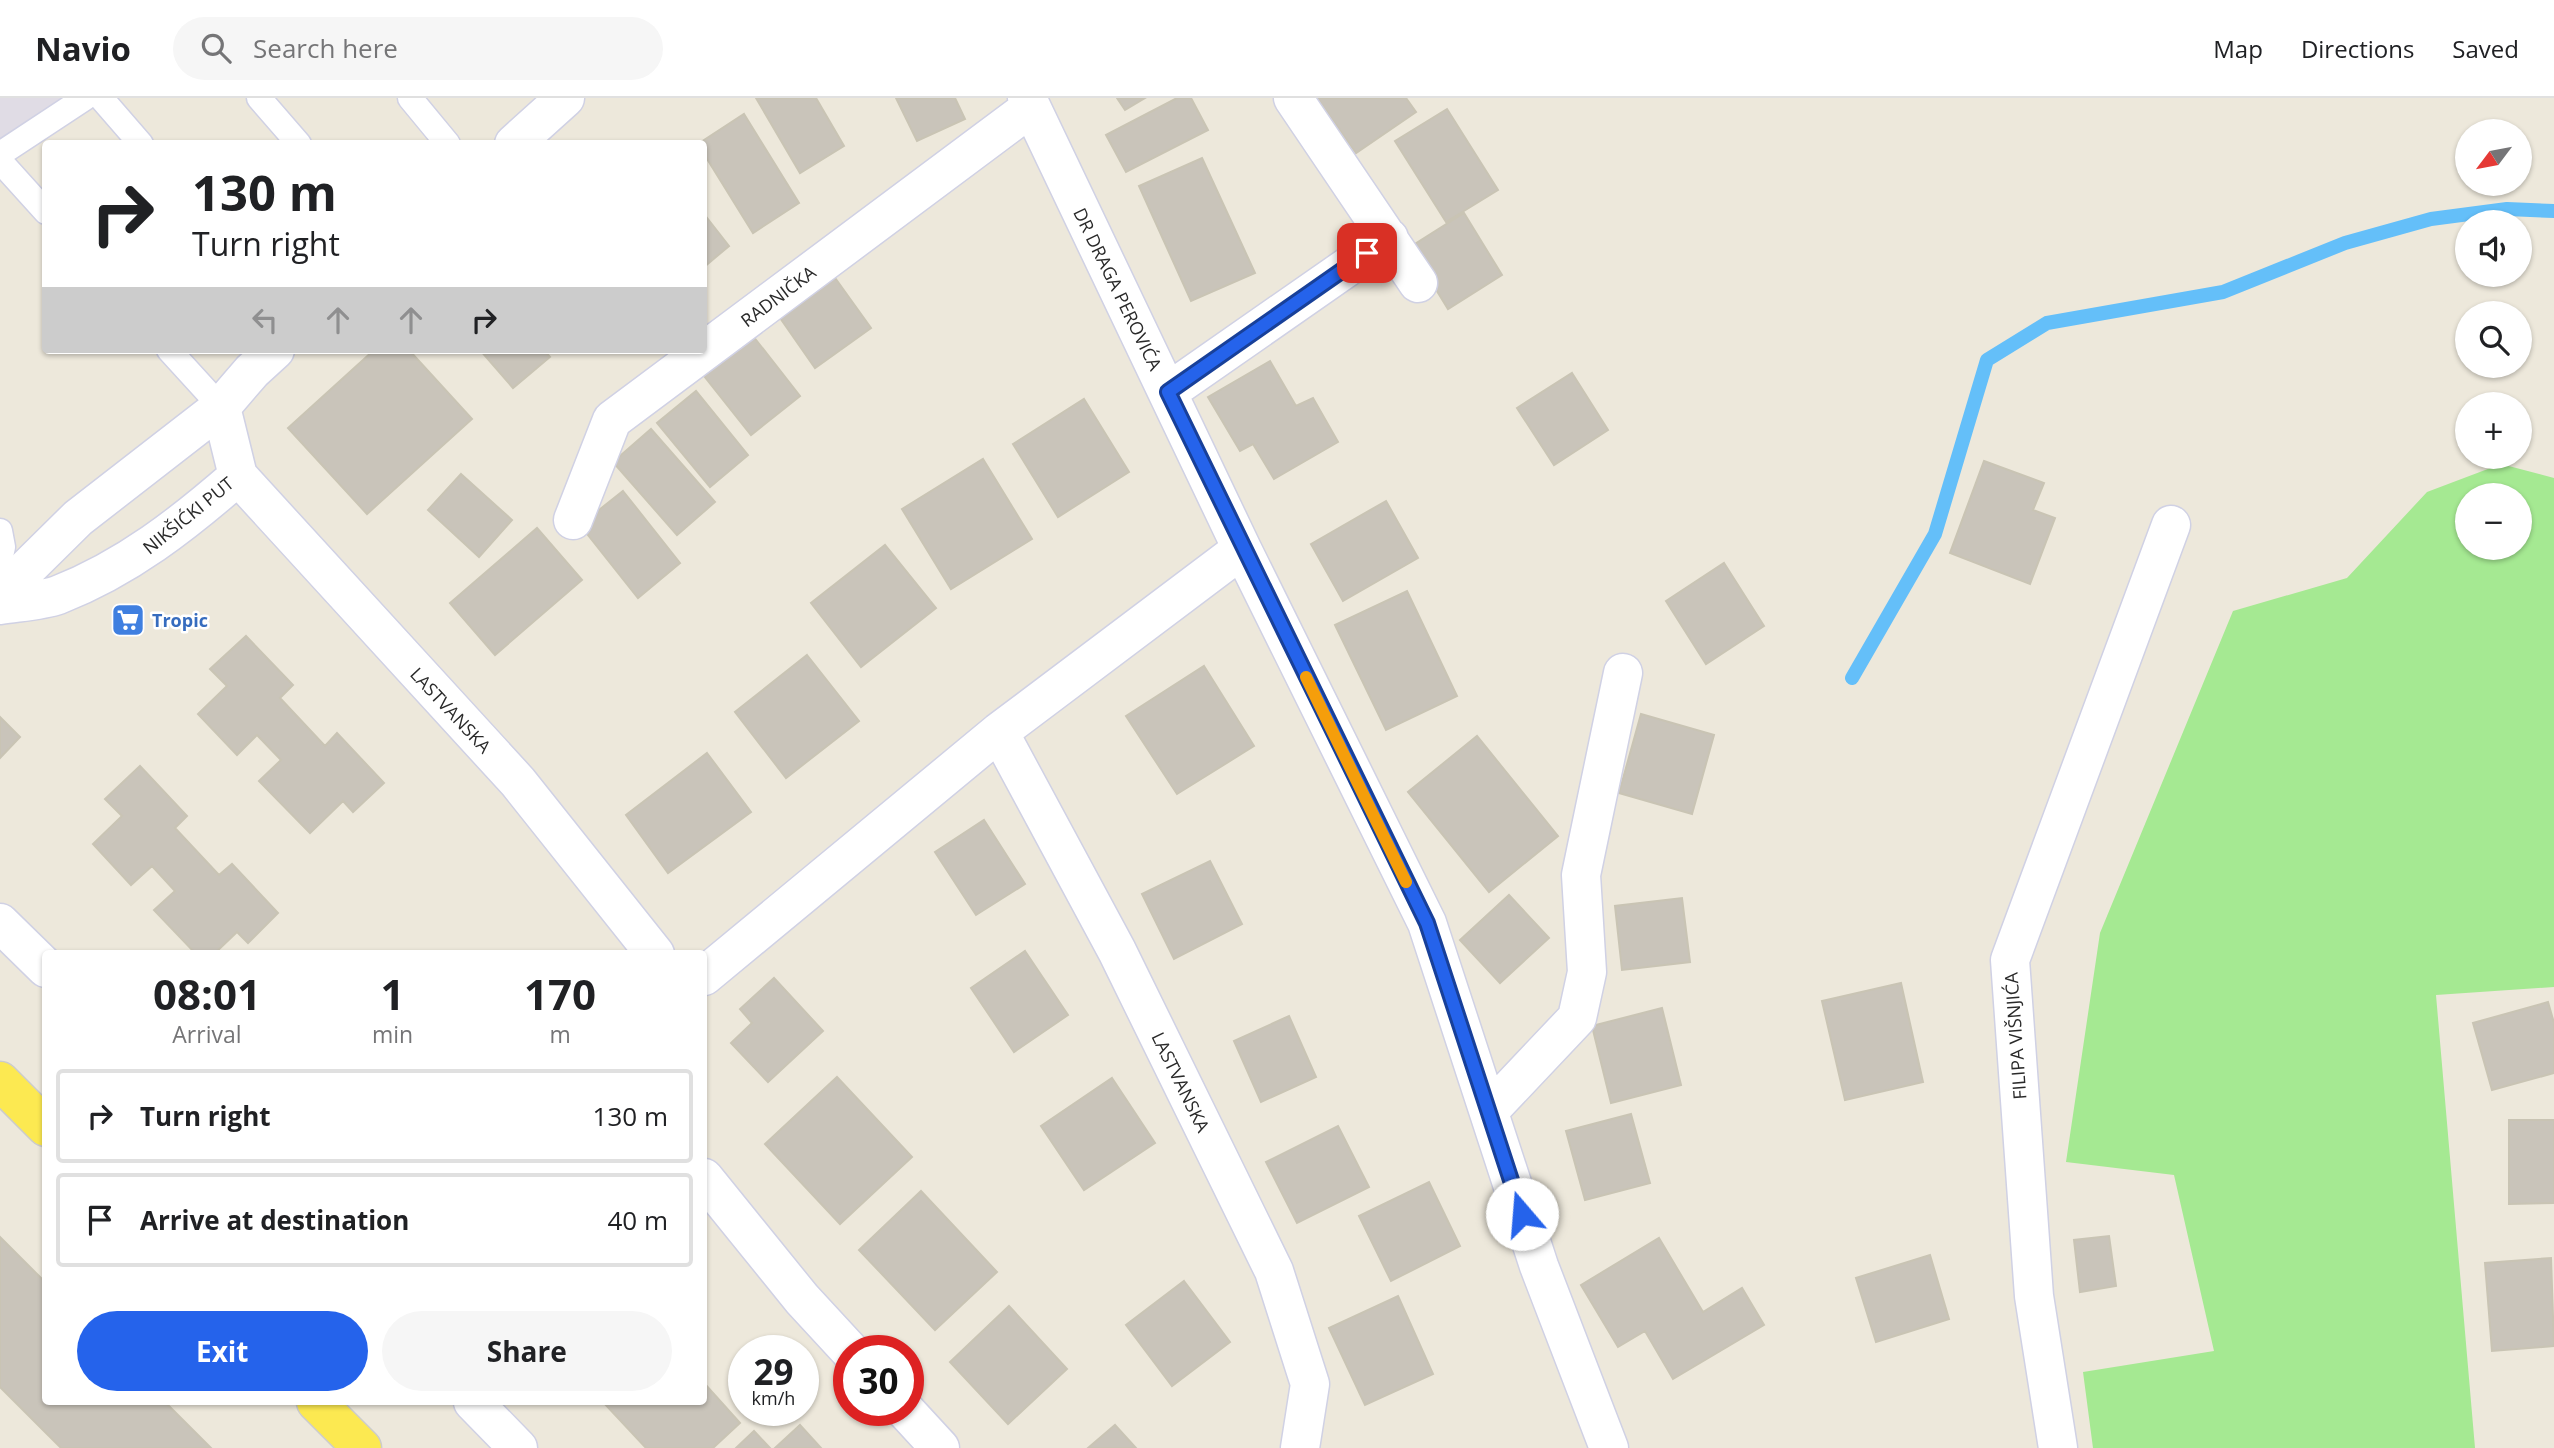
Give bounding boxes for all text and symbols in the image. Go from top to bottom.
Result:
search box [173,17,663,80]
text: Navio [35,26,131,71]
icon: search [197,29,235,67]
text: Search here [253,30,398,66]
text: Map [2213,32,2263,65]
text: Directions [2301,32,2414,65]
text: Saved [2452,32,2519,65]
north arrow [2455,119,2532,196]
map controls [2455,119,2532,560]
text: 130 m [192,159,337,225]
icon: right [77,168,168,259]
street label: DR DRAGA PEROVIĆA [1068,204,1168,375]
button: sound [2455,210,2532,287]
text: Turn right [192,222,340,265]
pin [1337,223,1397,283]
icon: arrive [1348,234,1386,272]
street label: RADNIČKA [736,260,821,332]
icon: left [246,301,284,339]
icon: ahead [319,301,357,339]
icon: ahead [392,301,430,339]
icon: right [465,301,503,339]
button: search [2455,301,2532,378]
button: + [2455,392,2532,469]
street label: NIKŠIĆKI PUT [138,471,239,559]
button: − [2455,483,2532,560]
supermarket icon: Tropic [109,601,147,639]
place label: Tropic [152,608,208,632]
street label: LASTVANSKA [405,662,497,758]
text: 08:01 [153,965,261,1022]
text: 1 [380,965,405,1022]
text: 170 [524,965,596,1022]
street label: FILIPA VIŠNJIĆA [1999,971,2031,1100]
text: Arrival [172,1018,242,1050]
text: min [372,1018,413,1050]
text: m [549,1018,571,1050]
street label: LASTVANSKA [1146,1028,1216,1137]
icon: right [81,1097,119,1135]
text: Turn right [140,1098,271,1134]
text: 130 m [593,1098,668,1134]
position arrow [1485,1177,1559,1251]
icon: arrive [81,1201,119,1239]
text: Arrive at destination [140,1202,409,1238]
text: 40 m [607,1202,668,1238]
button: Exit [77,1311,368,1391]
button: Share [382,1311,672,1391]
speed limit sign: 30 [833,1335,924,1426]
text: 29 [753,1348,794,1395]
text: km/h [752,1386,795,1410]

